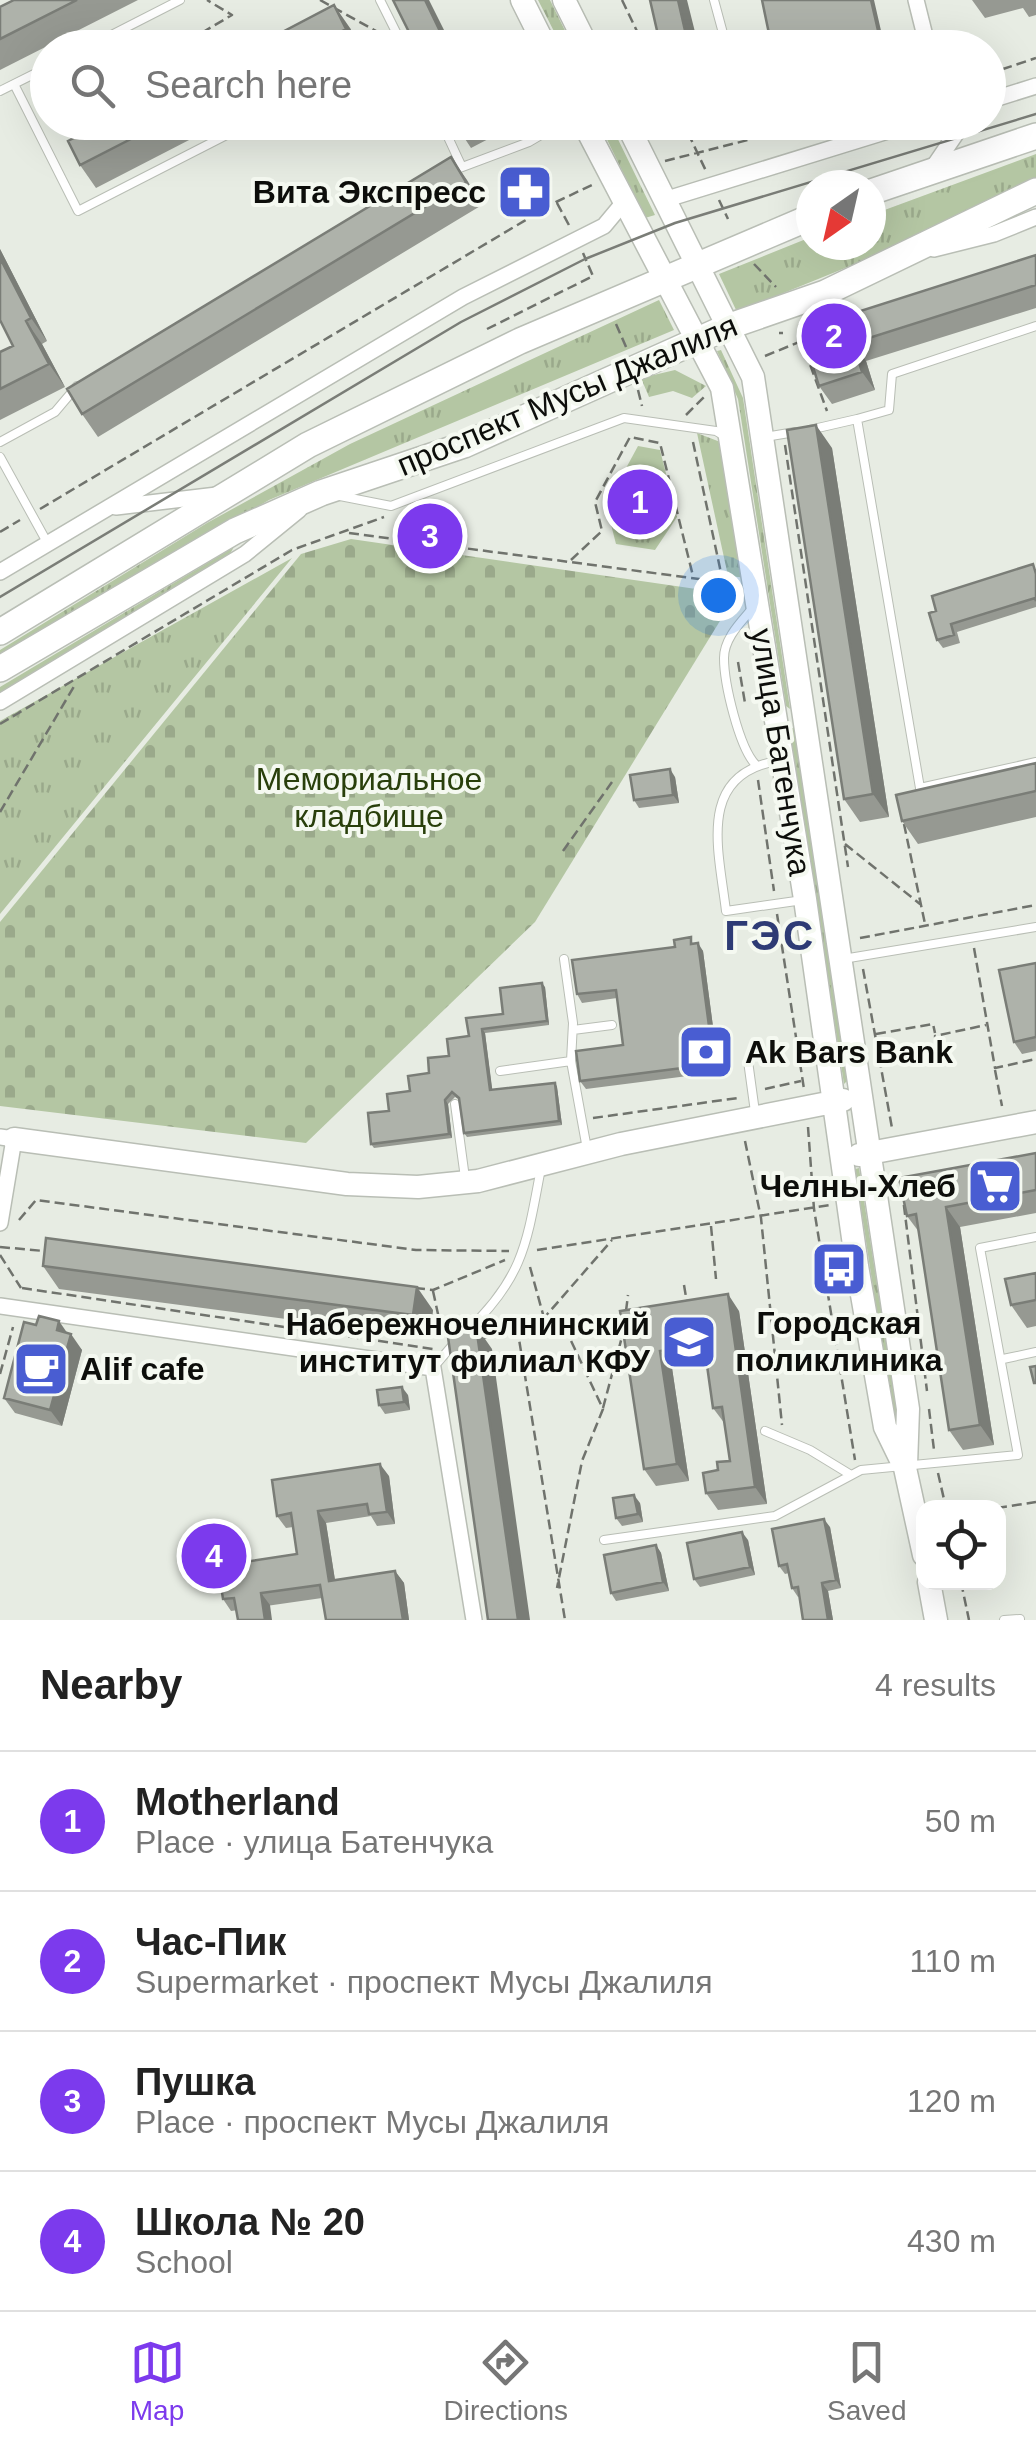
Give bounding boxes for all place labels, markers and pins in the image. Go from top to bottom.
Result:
pharmacy icon: Вита Экспресс [495,162,555,222]
place label: Вита Экспресс [253,174,486,210]
pin: 2 [802,298,866,374]
pin: 1 [608,464,672,540]
pin: 3 [398,498,462,574]
bank icon: Ak Bars Bank [676,1022,736,1082]
place label: Ak Bars Bank [745,1034,953,1070]
supermarket icon: Челны-Хлеб [965,1156,1025,1216]
place label: Челны-Хлеб [760,1168,956,1204]
bus stop icon: Городская поликлиника [809,1239,869,1299]
place label: Городская поликлиника [735,1305,943,1378]
place label: Набережночелнинский институт филиал КФУ [286,1306,651,1379]
school or university icon: Набережночелнинский институт филиал КФУ [659,1312,719,1372]
cafe icon: Alif cafe [11,1339,71,1399]
place label: Alif cafe [80,1351,204,1387]
pin: 4 [182,1518,246,1594]

